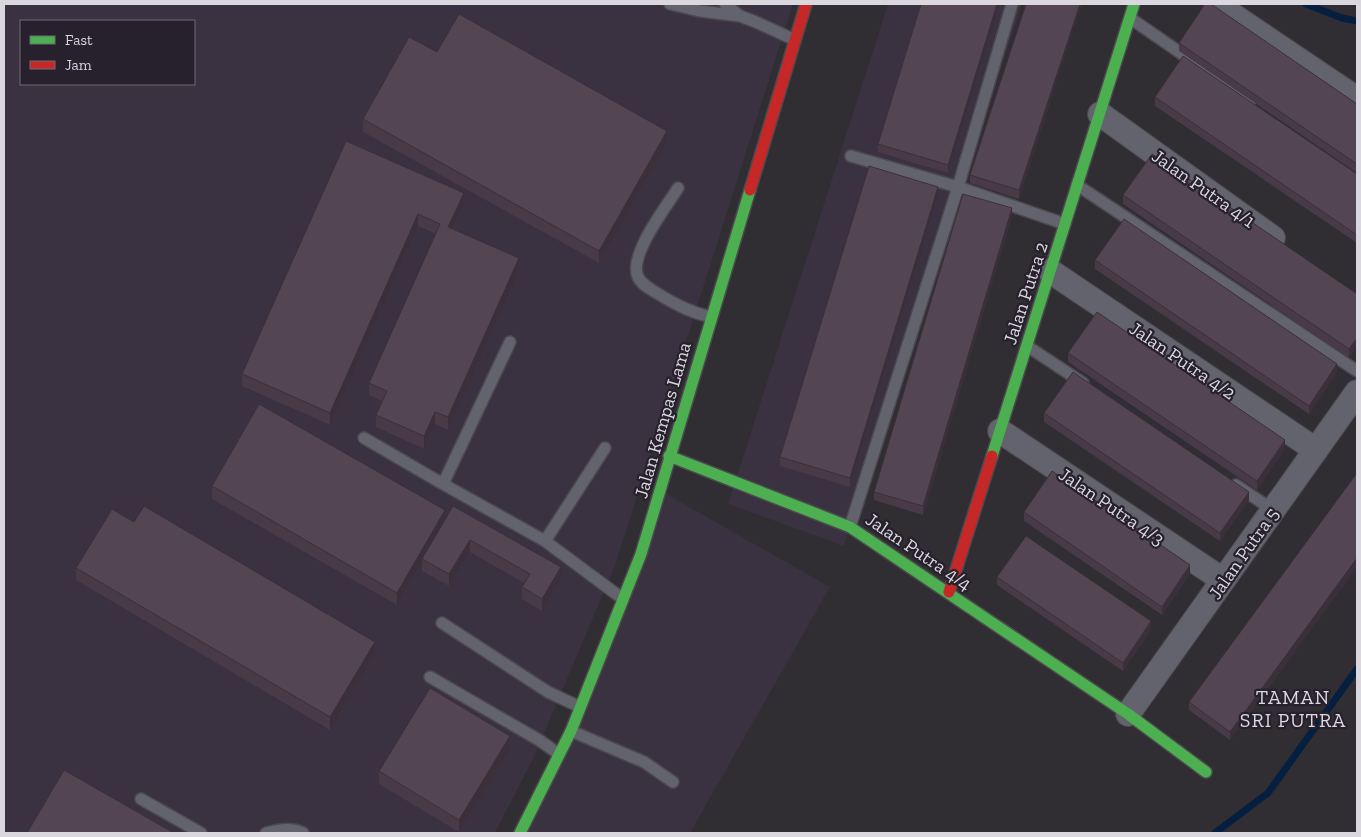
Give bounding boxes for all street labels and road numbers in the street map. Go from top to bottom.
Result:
street label: Jalan Putra 4/1 [1148,144,1260,232]
street label: Jalan Putra 2 [998,239,1053,347]
street label: Jalan Putra 4/2 [1125,316,1240,404]
street label: Jalan Kempas Lama [629,339,696,501]
street label: Jalan Putra 4/3 [1054,463,1169,550]
street label: Jalan Putra 5 [1203,503,1283,604]
street label: Jalan Putra 4/4 [861,508,976,595]

